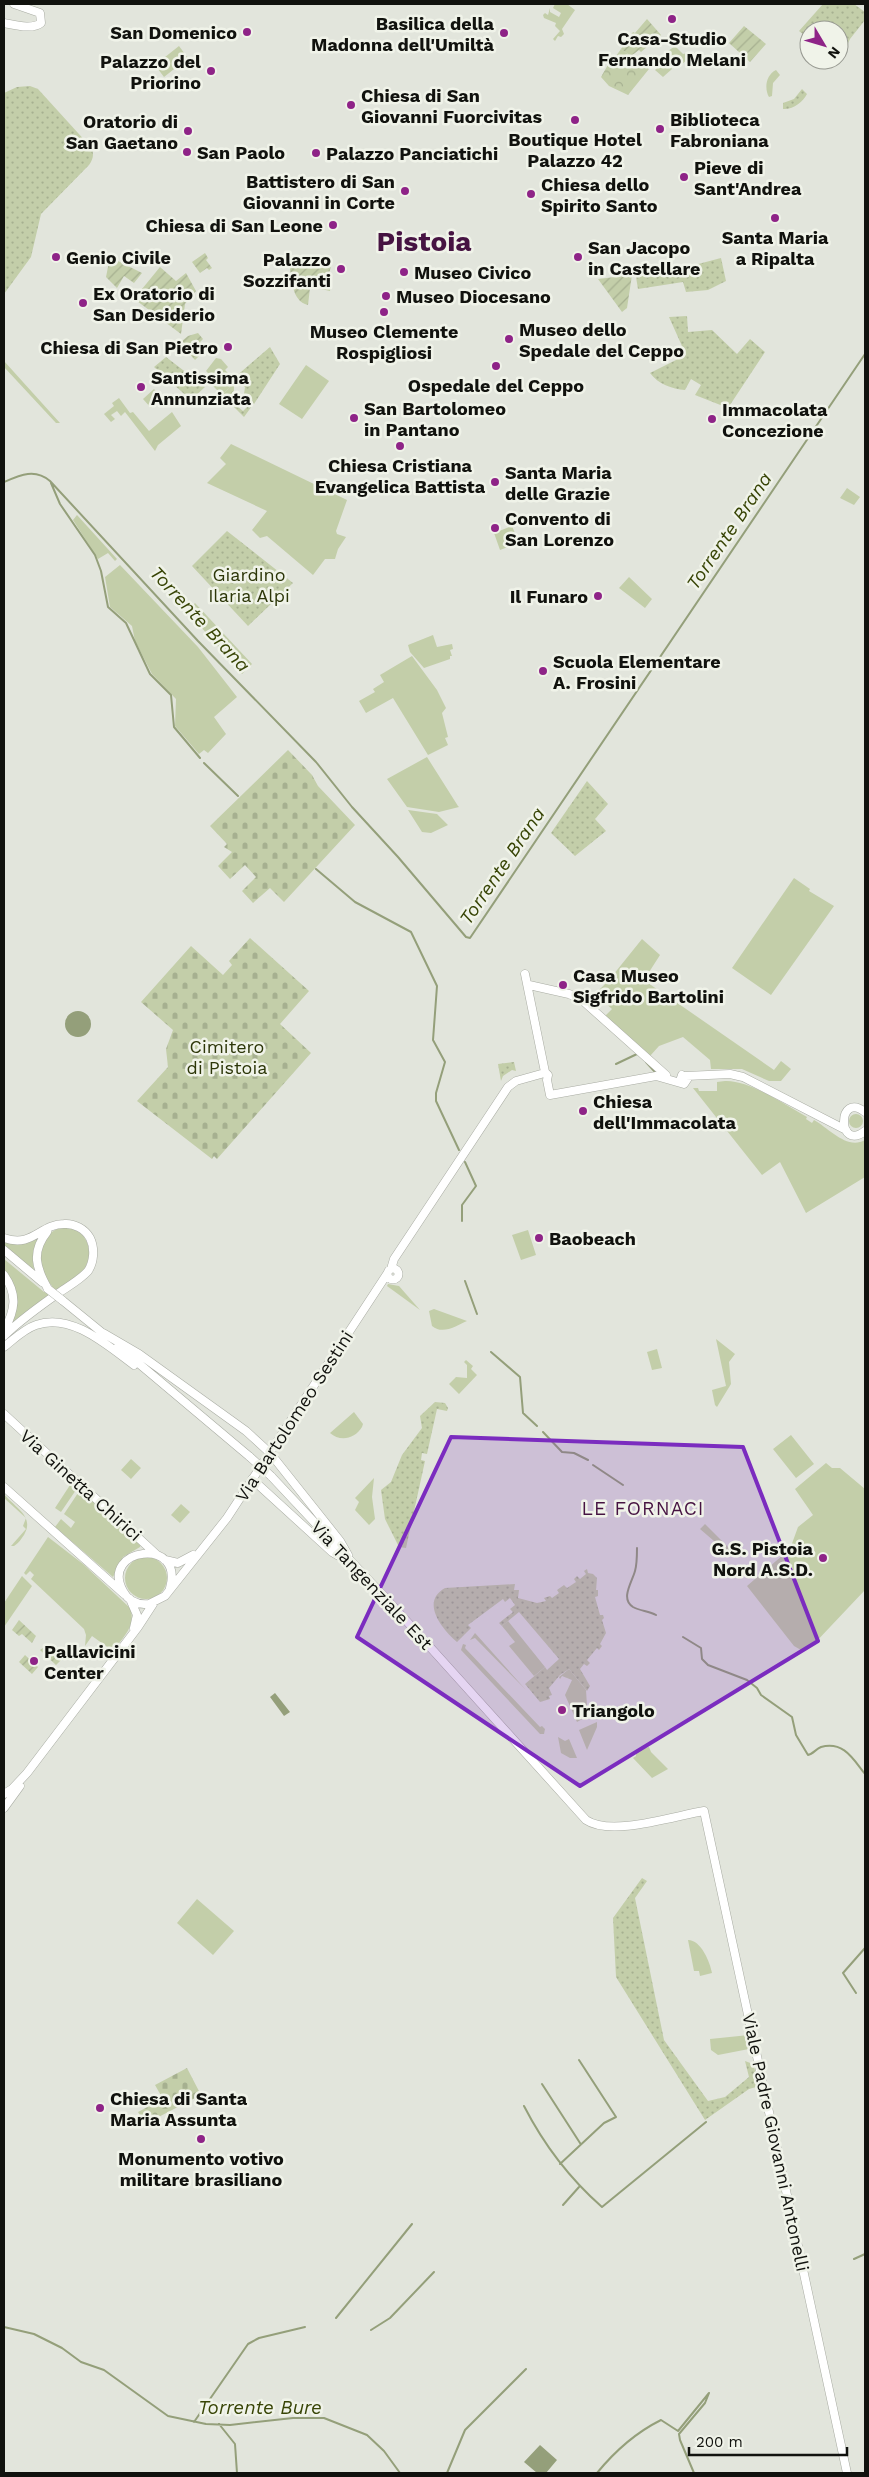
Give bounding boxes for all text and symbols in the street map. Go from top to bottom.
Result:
place label: Basilica della Madonna dell'Umiltà [311,13,495,55]
marker: Casa-Studio Fernando Melani [666,13,678,25]
north arrow [799,20,849,70]
place label: San Domenico [110,22,237,43]
marker: San Domenico [241,26,253,38]
marker: Basilica della Madonna dell'Umiltà [498,27,510,39]
place label: Casa-Studio Fernando Melani [598,28,746,70]
text: N [825,44,844,62]
place label: Palazzo del Priorino [100,51,201,93]
marker: Palazzo del Priorino [205,65,217,77]
place label: Chiesa di San Giovanni Fuorcivitas [361,85,542,127]
marker: Chiesa di San Giovanni Fuorcivitas [345,99,357,111]
place label: Biblioteca Fabroniana [670,109,769,151]
place label: Oratorio di San Gaetano [66,111,178,153]
marker: Boutique Hotel Palazzo 42 [569,114,581,126]
marker: Biblioteca Fabroniana [654,123,666,135]
marker: Oratorio di San Gaetano [182,125,194,137]
place label: Boutique Hotel Palazzo 42 [508,129,642,171]
place label: San Paolo [197,142,285,163]
place label: Palazzo Panciatichi [326,143,498,164]
marker: San Paolo [181,146,193,158]
marker: Palazzo Panciatichi [310,147,322,159]
place label: Pieve di Sant'Andrea [694,157,802,199]
place label: Battistero di San Giovanni in Corte [243,171,395,213]
marker: Pieve di Sant'Andrea [678,171,690,183]
place label: Chiesa dello Spirito Santo [541,174,658,216]
marker: Battistero di San Giovanni in Corte [399,185,411,197]
marker: Chiesa dello Spirito Santo [525,188,537,200]
marker: Santa Maria a Ripalta [769,212,781,224]
place label: Chiesa di San Leone [145,215,323,236]
marker: Chiesa di San Leone [327,219,339,231]
district label: Pistoia [376,225,472,258]
place label: Santa Maria a Ripalta [722,227,829,269]
place label: San Jacopo in Castellare [588,237,701,279]
place label: Genio Civile [66,247,171,268]
place label: Palazzo Sozzifanti [243,249,331,291]
marker: Genio Civile [50,251,62,263]
marker: San Jacopo in Castellare [572,251,584,263]
place label: Museo Civico [414,262,531,283]
marker: Palazzo Sozzifanti [335,263,347,275]
marker: Museo Civico [398,266,410,278]
place label: Ex Oratorio di San Desiderio [93,283,215,325]
place label: Museo Diocesano [396,286,551,307]
marker: Museo Diocesano [380,290,392,302]
marker: Ex Oratorio di San Desiderio [77,297,89,309]
marker: Museo Clemente Rospigliosi [378,306,390,318]
place label: Museo dello Spedale del Ceppo [519,319,684,361]
place label: Museo Clemente Rospigliosi [310,321,458,363]
marker: Museo dello Spedale del Ceppo [503,333,515,345]
place label: Chiesa di San Pietro [40,337,218,358]
marker: Chiesa di San Pietro [222,341,234,353]
marker: Ospedale del Ceppo [490,360,502,372]
place label: Santissima Annunziata [151,367,251,409]
place label: Ospedale del Ceppo [408,375,584,396]
marker: Santissima Annunziata [135,381,147,393]
place label: San Bartolomeo in Pantano [364,398,506,440]
place label: Immacolata Concezione [722,399,828,441]
marker: San Bartolomeo in Pantano [348,412,360,424]
marker: Immacolata Concezione [706,413,718,425]
marker: Chiesa Cristiana Evangelica Battista [394,440,406,452]
place label: Chiesa Cristiana Evangelica Battista [315,455,486,497]
place label: Santa Maria delle Grazie [505,462,612,504]
water label: Torrente Brana [681,468,777,594]
marker: Santa Maria delle Grazie [489,476,501,488]
place label: Convento di San Lorenzo [505,508,614,550]
marker: Convento di San Lorenzo [489,522,501,534]
water label: Torrente Brana [145,561,255,677]
park label: Giardino Ilaria Alpi [208,564,290,606]
place label: Il Funaro [510,586,588,607]
marker: Il Funaro [592,590,604,602]
place label: Scuola Elementare A. Frosini [553,651,721,693]
marker: Scuola Elementare A. Frosini [537,665,549,677]
water label: Torrente Brana [454,803,550,929]
place label: Casa Museo Sigfrido Bartolini [573,965,724,1007]
marker: Casa Museo Sigfrido Bartolini [557,979,569,991]
park label: Cimitero di Pistoia [187,1036,267,1078]
place label: Chiesa dell'Immacolata [593,1091,737,1133]
marker: Chiesa dell'Immacolata [577,1105,589,1117]
place label: Baobeach [549,1228,636,1249]
marker: Baobeach [533,1232,545,1244]
street label: Via Bartolomeo Sestini [231,1326,357,1506]
street label: Via Ginetta Chirici [16,1425,146,1545]
district label: LE FORNACI [582,1497,704,1520]
street label: Via Tangenziale Est [307,1516,437,1654]
place label: G.S. Pistoia Nord A.S.D. [712,1538,814,1580]
marker: G.S. Pistoia Nord A.S.D. [817,1552,829,1564]
place label: Pallavicini Center [44,1641,136,1683]
marker: Pallavicini Center [28,1655,40,1667]
place label: Triangolo [572,1700,655,1721]
marker: Triangolo [556,1704,568,1716]
street label: Viale Padre Giovanni Antonelli [738,2011,814,2273]
place label: Chiesa di Santa Maria Assunta [110,2088,248,2130]
marker: Chiesa di Santa Maria Assunta [94,2102,106,2114]
marker: Monumento votivo militare brasiliano [195,2133,207,2145]
place label: Monumento votivo militare brasiliano [118,2148,284,2190]
water label: Torrente Bure [198,2396,322,2419]
scale bar [689,2424,846,2456]
text: 200 m [696,2433,743,2451]

